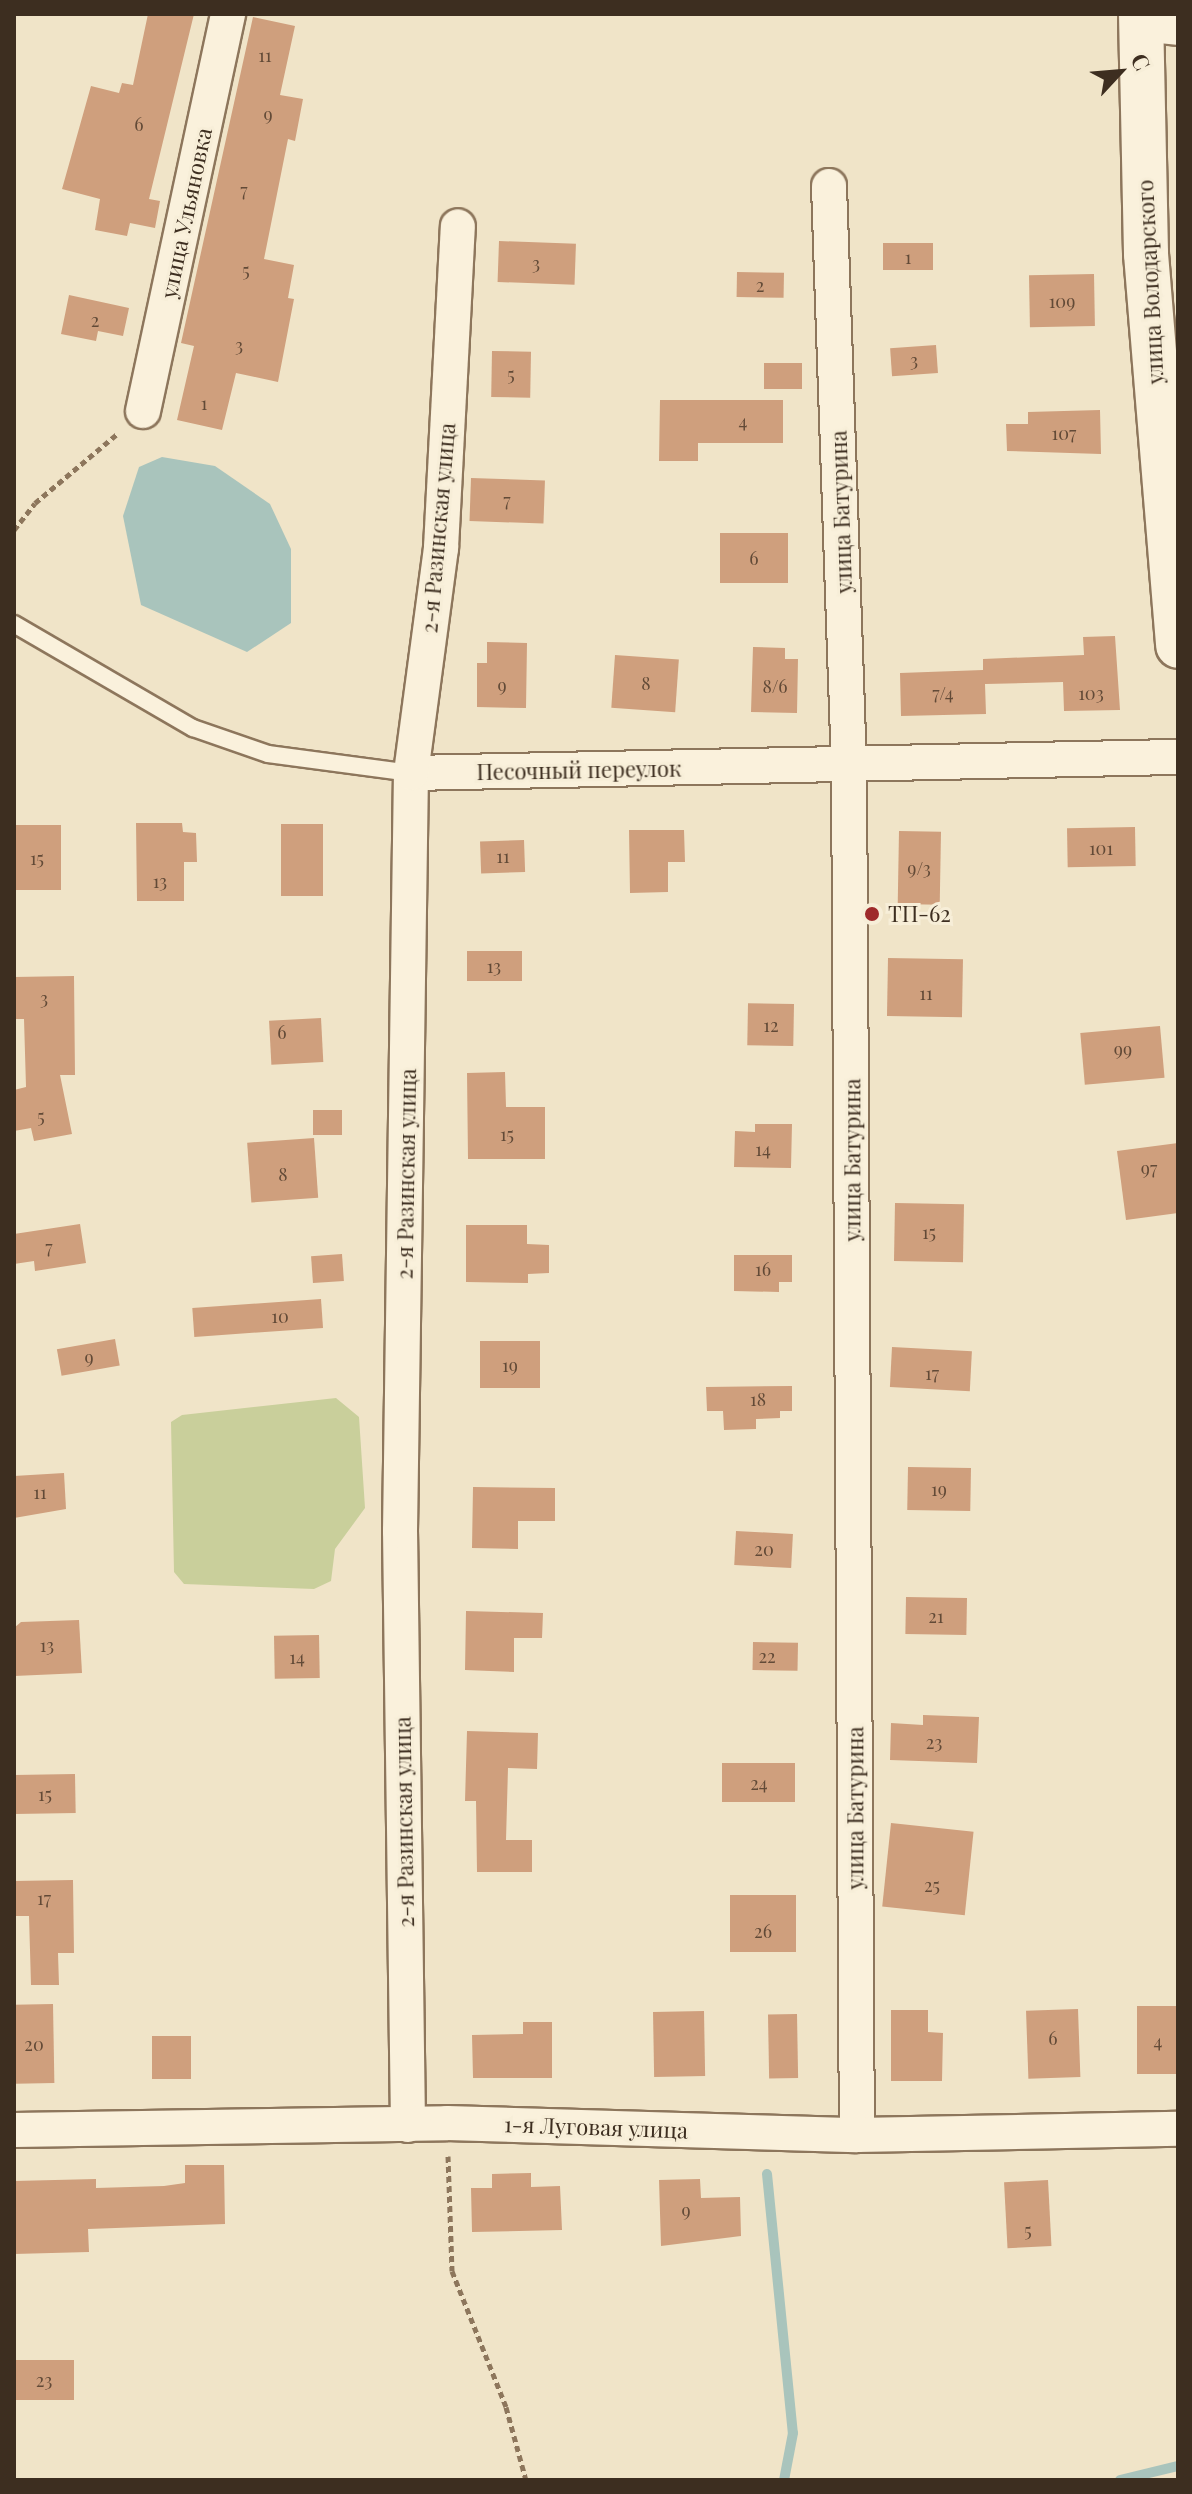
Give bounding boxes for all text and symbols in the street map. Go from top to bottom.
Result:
north arrow [1080,32,1160,112]
house number: 11 [258,44,272,66]
text: С [1125,48,1158,75]
house number: 9 [263,103,273,125]
house number: 6 [134,113,144,135]
street label: улица Ульяновка [155,125,217,301]
house number: 7 [240,179,248,201]
street label: улица Володарского [1131,179,1169,385]
house number: 1 [905,246,911,268]
house number: 3 [532,252,540,274]
house number: 5 [242,259,250,281]
house number: 2 [756,274,764,296]
house number: 109 [1049,290,1075,312]
house number: 2 [91,309,99,331]
house number: 3 [235,334,243,356]
house number: 3 [910,349,918,371]
house number: 5 [507,363,515,385]
house number: 1 [201,392,207,414]
house number: 4 [739,410,747,432]
street label: 2-я Разинская улица [416,422,460,634]
house number: 107 [1052,422,1076,444]
street label: улица Батурина [825,430,857,594]
house number: 7 [503,489,511,511]
house number: 6 [749,547,759,569]
house number: 8 [641,672,651,694]
house number: 9 [497,674,507,696]
house number: 8/6 [762,675,788,697]
house number: 7/4 [932,682,954,704]
house number: 103 [1078,682,1104,704]
street label: Песочный переулок [476,755,682,785]
house number: 101 [1089,837,1113,859]
house number: 11 [496,845,510,867]
house number: 15 [30,847,44,869]
house number: 9/3 [907,857,931,879]
house number: 13 [153,870,167,892]
place label: ТП-62 [888,901,951,927]
marker: ТП-62 [863,905,881,923]
house number: 13 [487,955,501,977]
house number: 11 [919,982,933,1004]
house number: 3 [40,987,48,1009]
house number: 12 [763,1014,779,1036]
house number: 6 [277,1021,287,1043]
house number: 99 [1114,1038,1132,1060]
street label: 2-я Разинская улица [391,1068,421,1280]
street label: улица Батурина [839,1078,865,1242]
house number: 5 [37,1105,45,1127]
house number: 15 [500,1123,514,1145]
house number: 14 [755,1138,771,1160]
house number: 97 [1141,1157,1157,1179]
house number: 8 [278,1163,288,1185]
house number: 15 [922,1221,936,1243]
house number: 7 [45,1236,53,1258]
house number: 16 [755,1258,771,1280]
house number: 10 [271,1305,289,1327]
house number: 9 [84,1346,94,1368]
house number: 19 [502,1354,518,1376]
house number: 17 [925,1362,939,1384]
house number: 18 [750,1388,766,1410]
house number: 19 [931,1478,947,1500]
house number: 11 [33,1481,47,1503]
house number: 20 [754,1538,774,1560]
house number: 21 [928,1605,944,1627]
house number: 13 [40,1634,54,1656]
house number: 22 [758,1645,776,1667]
house number: 14 [289,1646,305,1668]
street label: 2-я Разинская улица [389,1716,419,1928]
street label: улица Батурина [842,1726,868,1890]
house number: 23 [926,1731,942,1753]
house number: 24 [750,1772,768,1794]
house number: 15 [38,1783,52,1805]
house number: 25 [924,1874,940,1896]
house number: 17 [37,1887,51,1909]
house number: 26 [754,1920,772,1942]
house number: 6 [1048,2027,1058,2049]
house number: 4 [1154,2030,1162,2052]
house number: 20 [24,2033,44,2055]
street label: 1-я Луговая улица [504,2111,688,2143]
house number: 9 [681,2199,691,2221]
house number: 5 [1024,2219,1032,2241]
house number: 23 [36,2369,52,2391]

